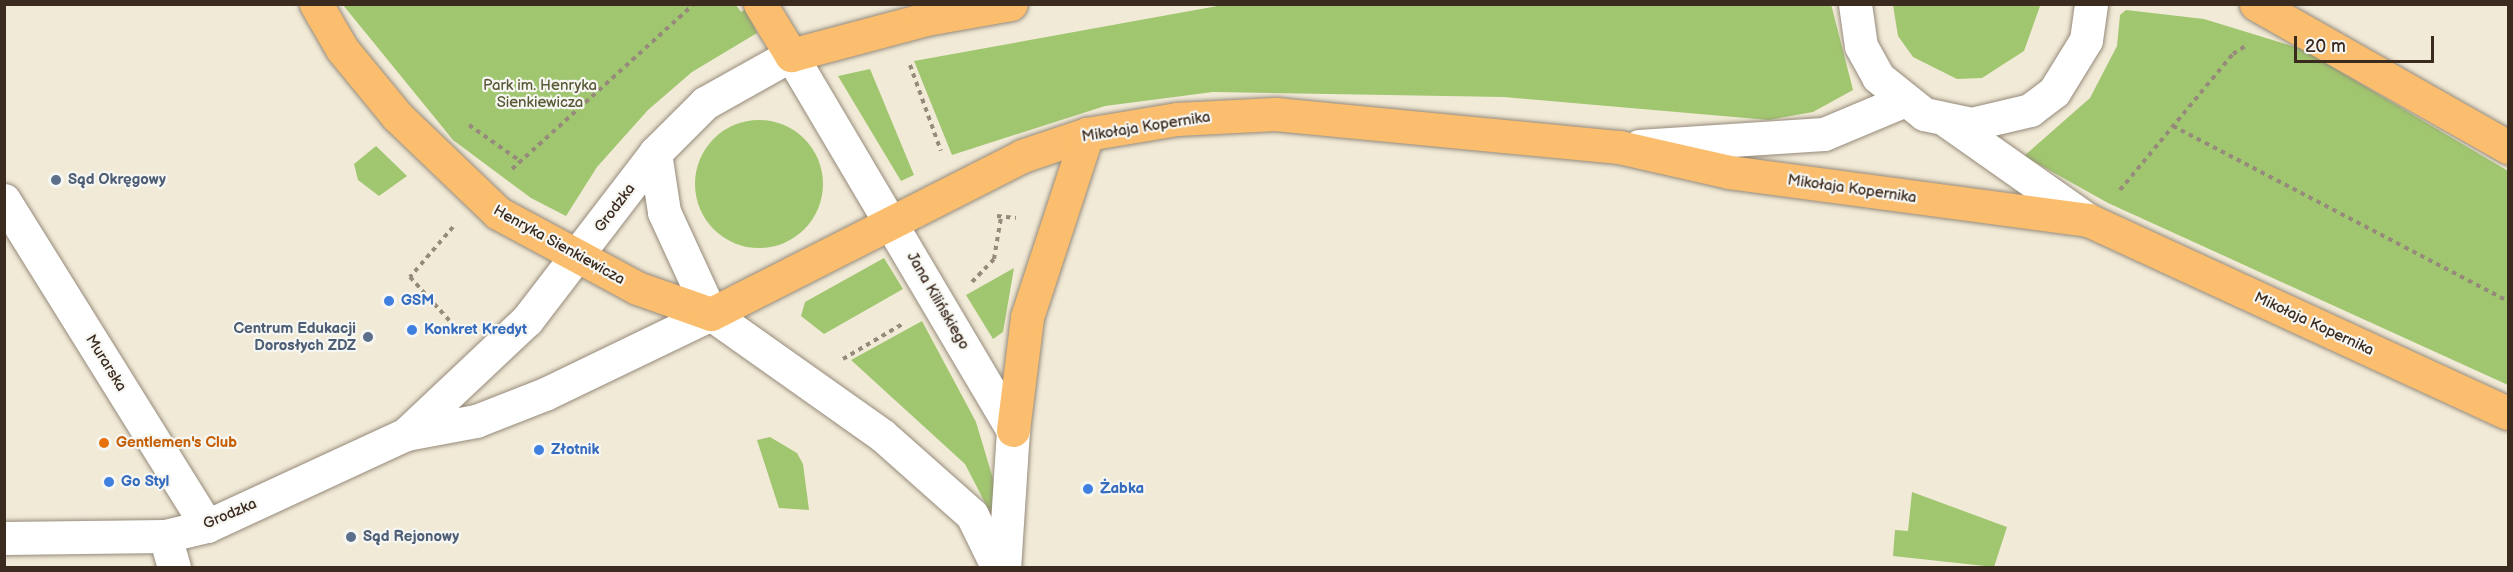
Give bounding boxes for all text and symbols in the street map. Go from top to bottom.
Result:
scale bar [2297,24,2436,62]
text: 20 m [2305,36,2346,57]
park label: Park im. Henryka Sienkiewicza [483,76,597,111]
street label: Mikołaja Kopernika [1080,108,1212,146]
place label: Sąd Okręgowy [68,171,166,189]
street label: Mikołaja Kopernika [1786,171,1918,207]
marker: Sąd Okręgowy [49,173,63,187]
street label: Grodzka [591,180,639,236]
street label: Henryka Sienkiewicza [490,201,628,289]
street label: Jana Kilińskiego [903,249,973,353]
street label: Mikołaja Kopernika [2251,288,2377,360]
place label: GSM [401,292,434,310]
marker: GSM [382,294,396,308]
place label: Centrum Edukacji Dorosłych ZDZ [233,319,356,354]
place label: Konkret Kredyt [424,321,527,339]
marker: Konkret Kredyt [405,323,419,337]
marker: Centrum Edukacji Dorosłych ZDZ [361,330,375,344]
street label: Murarska [82,331,130,395]
place label: Gentlemen's Club [116,434,237,452]
marker: Gentlemen's Club [97,436,111,450]
place label: Złotnik [551,441,599,459]
marker: Złotnik [532,443,546,457]
place label: Go Styl [121,473,169,491]
marker: Go Styl [102,475,116,489]
place label: Żabka [1100,480,1144,498]
marker: Żabka [1081,482,1095,496]
street label: Grodzka [201,495,259,533]
place label: Sąd Rejonowy [363,528,459,546]
marker: Sąd Rejonowy [344,530,358,544]

